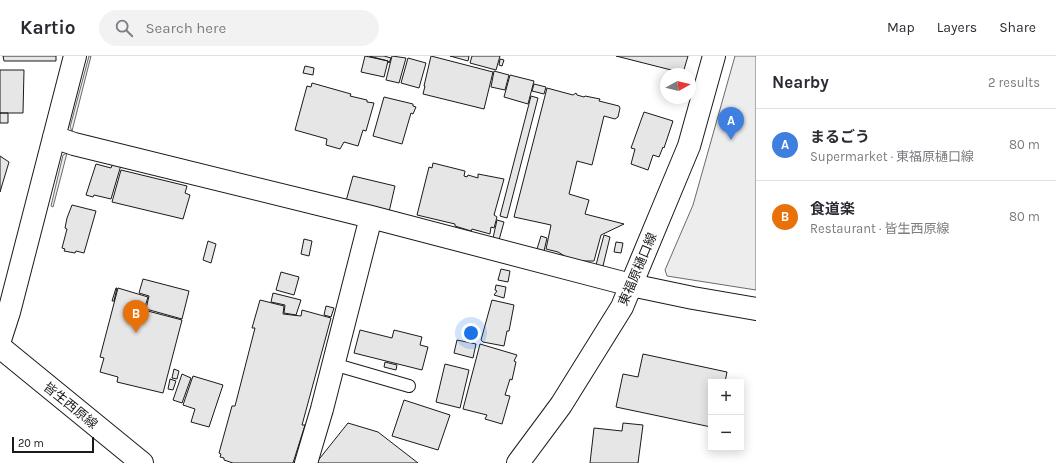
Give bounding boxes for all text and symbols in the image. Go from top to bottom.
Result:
search box [99,10,379,46]
text: Kartio [20,17,75,39]
icon: search [113,17,135,39]
text: Search here [145,19,226,37]
text: Map [887,19,915,36]
text: Layers [937,19,977,36]
text: Share [999,19,1036,36]
north arrow [660,68,696,104]
text: Nearby [772,72,829,92]
text: 2 results [988,75,1040,90]
pin: A [718,107,744,140]
text: まるごう [810,128,870,146]
text: A [781,137,789,152]
text: 80 m [1009,137,1040,152]
text: Supermarket · 東福原樋口線 [810,149,974,164]
text: 食道楽 [810,200,855,218]
text: B [781,209,789,224]
text: 80 m [1009,209,1040,224]
text: Restaurant · 皆生西原線 [810,221,949,236]
street label: 東福原樋口線 [615,230,660,308]
pin: B [123,300,149,333]
your location [461,323,481,343]
street label: 皆生西原線 [41,379,101,432]
map controls [708,379,744,451]
button: + [708,379,744,415]
button: − [708,415,744,451]
scale bar [12,435,94,454]
text: 20 m [18,437,44,450]

